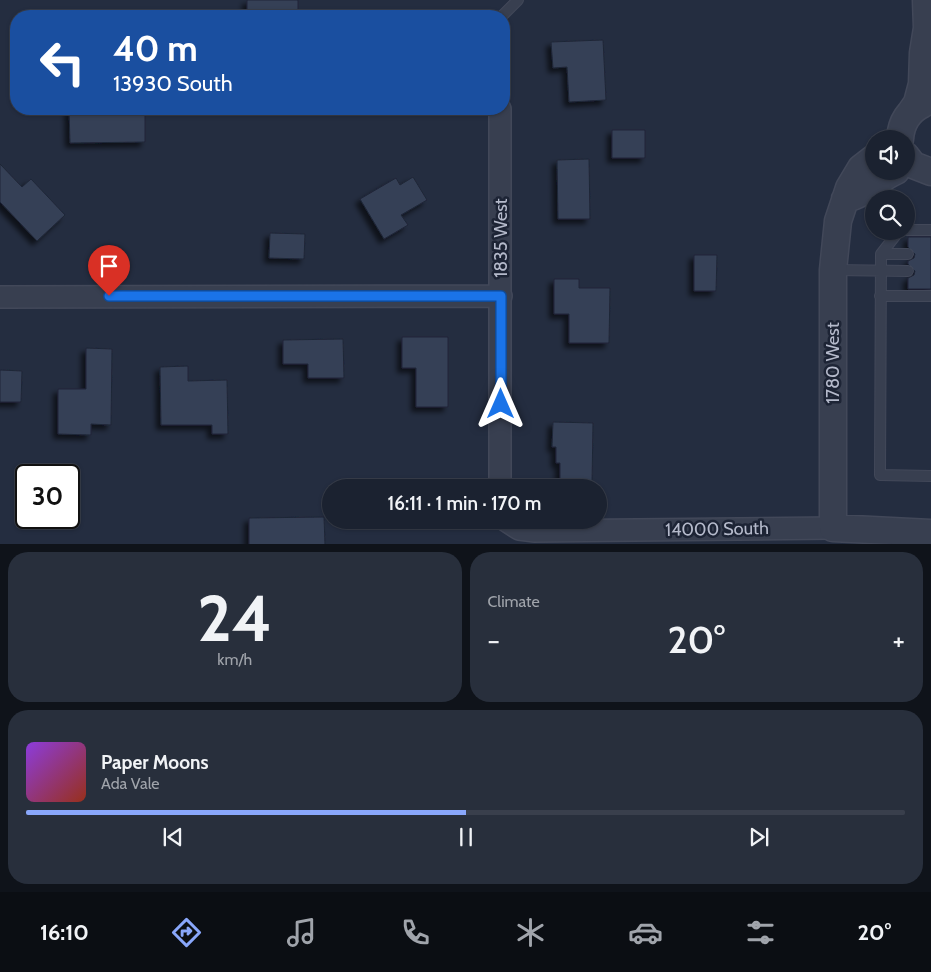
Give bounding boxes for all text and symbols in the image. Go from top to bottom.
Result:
text: 40 m [113,27,198,70]
icon: left [30,30,95,95]
text: 13930 South [113,70,233,97]
map controls [865,130,915,240]
button: sound [865,130,915,180]
button: search [865,190,915,240]
street label: 1835 West [490,198,512,278]
pin [88,245,130,296]
icon: arrive [95,252,123,280]
street label: 1780 West [822,322,844,404]
position arrow [474,377,526,429]
speed limit sign: 30 [15,464,80,529]
text: 16:11 · 1 min · 170 m [388,492,541,515]
street label: 14000 South [665,517,769,541]
text: 24 [197,578,272,657]
text: Climate [488,592,540,611]
text: 20° [667,616,725,663]
text: − [488,623,500,657]
text: + [893,623,905,657]
text: km/h [217,650,252,669]
text: Paper Moons [101,751,209,774]
text: Ada Vale [101,774,160,793]
icon: previous [159,823,187,851]
icon: pause [452,823,480,851]
icon: next [745,823,773,851]
icon: directions [169,915,204,950]
icon: music [284,915,319,950]
icon: phone [398,915,433,950]
icon: climate [513,915,548,950]
icon: car [628,915,663,950]
icon: filters [743,915,778,950]
text: 16:10 [40,919,89,946]
text: 20° [857,919,891,946]

